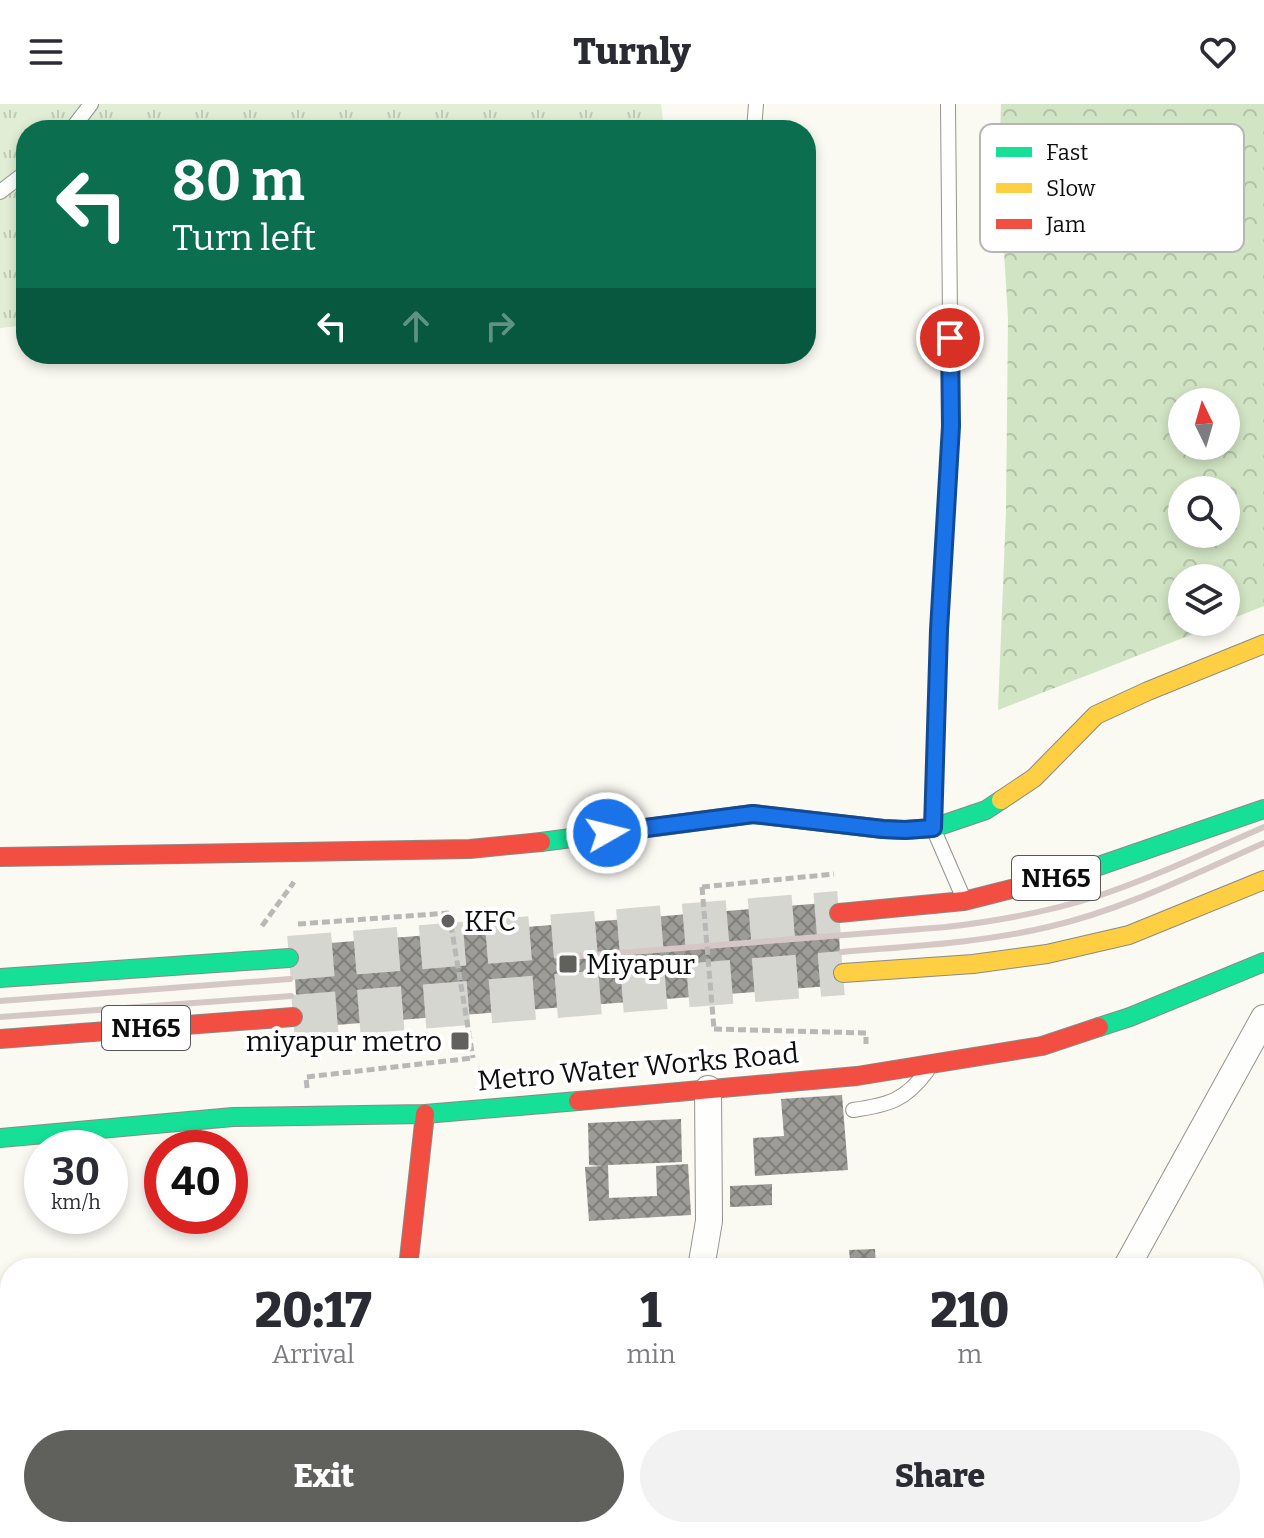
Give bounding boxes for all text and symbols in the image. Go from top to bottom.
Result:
icon: menu [24,30,68,74]
text: Turnly [573,30,691,74]
icon: heart [1196,30,1240,74]
legend [980,124,1244,252]
text: Fast [1046,139,1088,166]
text: 80 m [172,148,305,215]
icon: left [40,152,144,256]
text: Slow [1046,175,1096,202]
text: Jam [1045,211,1086,238]
text: Turn left [172,216,316,260]
icon: left [310,304,354,348]
icon: ahead [394,304,438,348]
icon: right [478,304,522,348]
pin [916,304,984,372]
icon: arrive [928,316,972,360]
north arrow [1168,388,1240,460]
map controls [1168,388,1240,636]
button: search [1168,476,1240,548]
button: layers [1168,564,1240,636]
position arrow [565,791,649,875]
road number: NH65 [1012,856,1100,900]
place label: KFC [464,905,516,938]
marker: KFC [439,912,457,930]
place label: Miyapur [586,948,695,981]
marker: Miyapur [557,953,579,975]
road number: NH65 [102,1006,190,1050]
place label: miyapur metro [246,1025,442,1058]
marker: miyapur metro [449,1030,471,1052]
street label: Metro Water Works Road [476,1037,800,1097]
speed limit sign: 40 [144,1130,248,1234]
text: 30 [52,1148,100,1196]
text: km/h [51,1190,101,1214]
text: 20:17 [255,1282,372,1340]
text: 1 [640,1282,662,1340]
text: 210 [930,1282,1009,1340]
text: Arrival [272,1339,354,1370]
text: min [626,1339,675,1370]
text: m [957,1339,982,1370]
button: Exit [24,1430,624,1522]
button: Share [640,1430,1240,1522]

